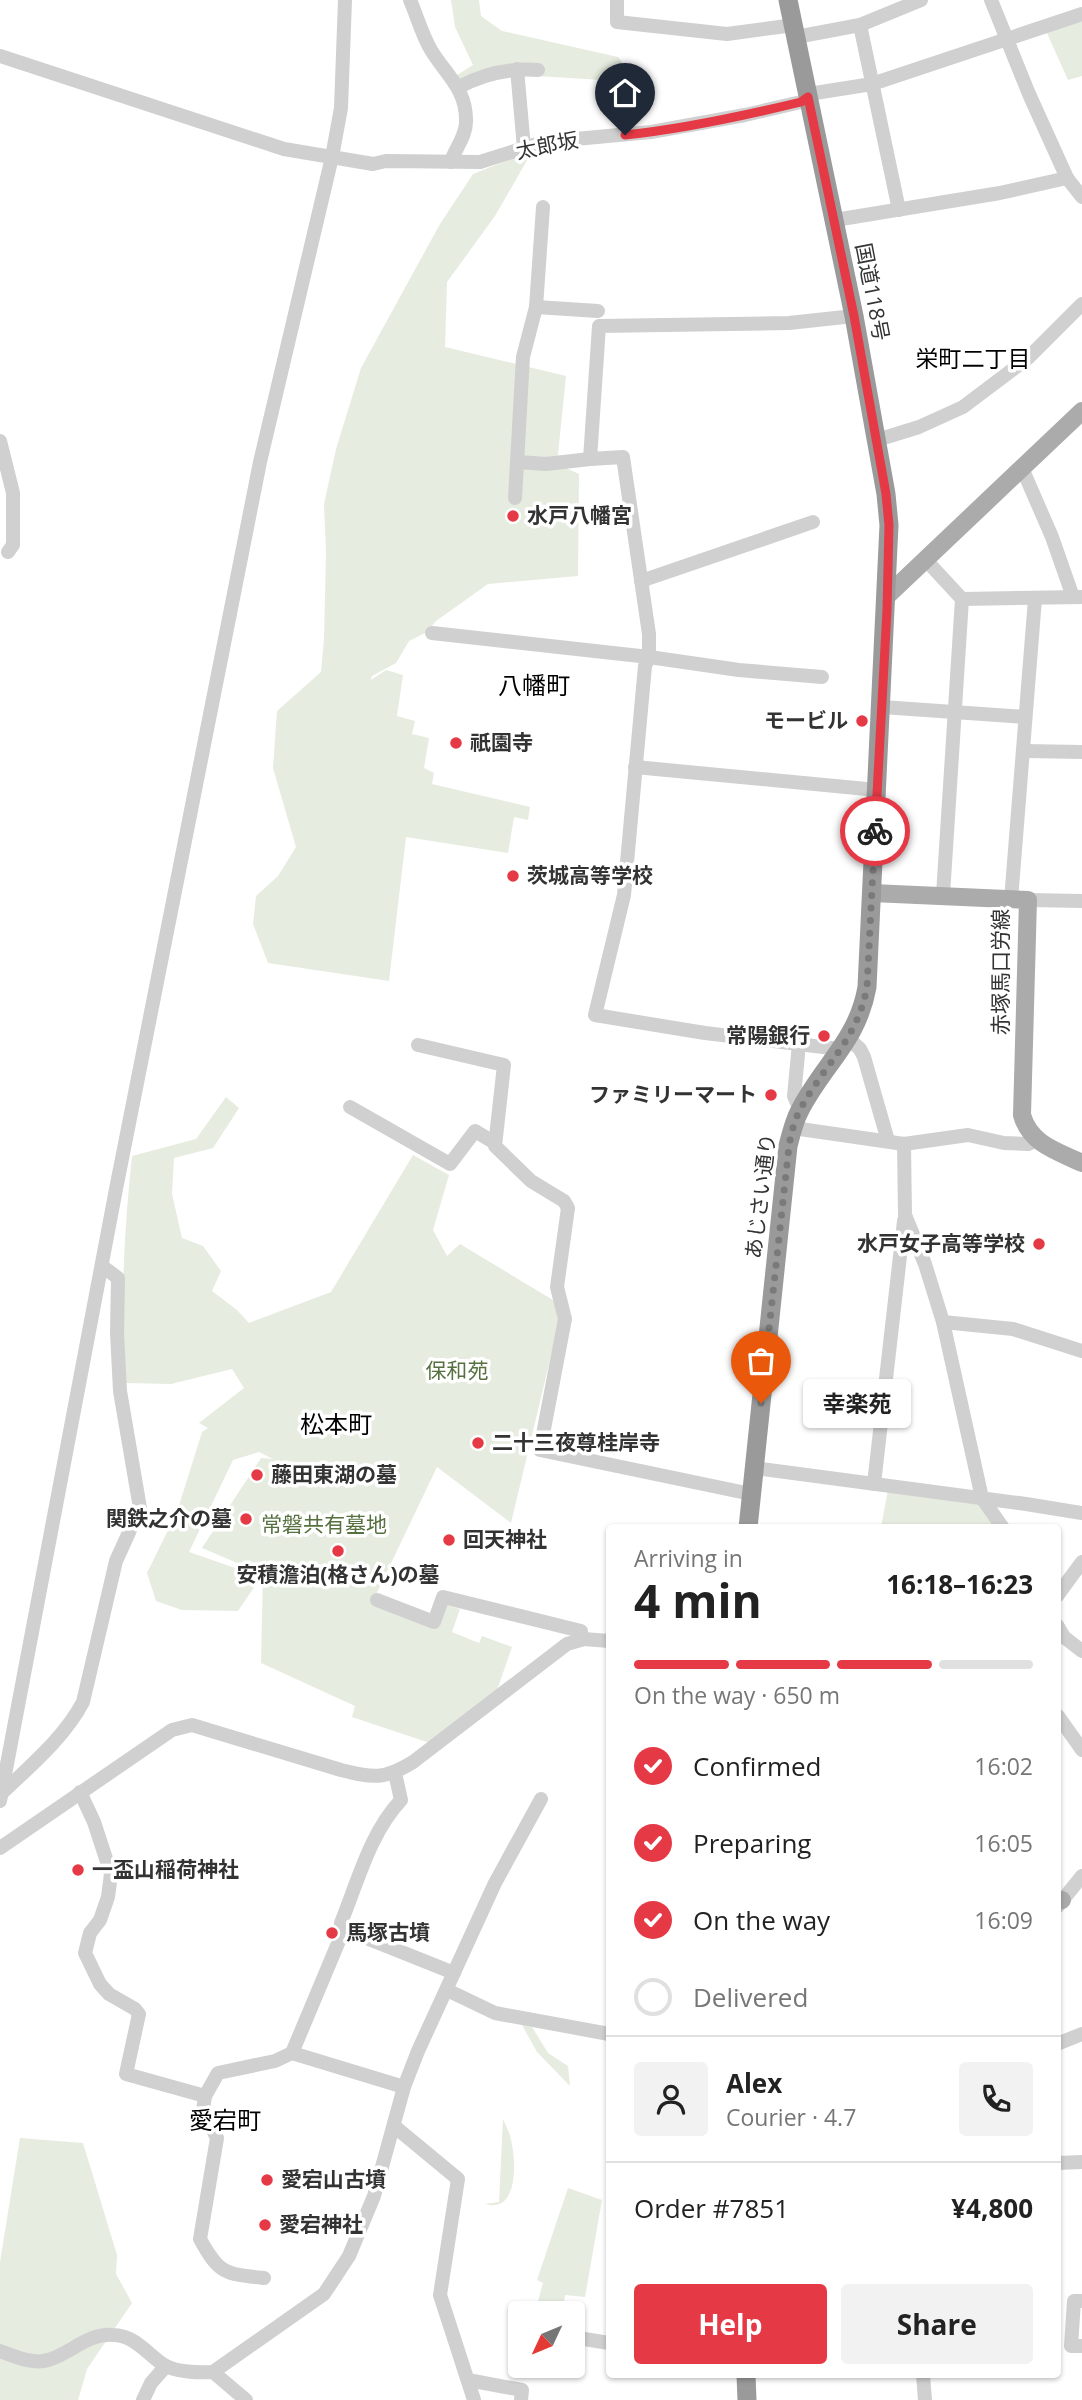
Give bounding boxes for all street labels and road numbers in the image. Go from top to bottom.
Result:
street label: 太郎坂 [513,125,580,165]
street label: 国道118号 [850,241,896,343]
street label: 赤塚馬口労線 [986,909,1014,1035]
street label: あじさい通り [738,1132,782,1260]

